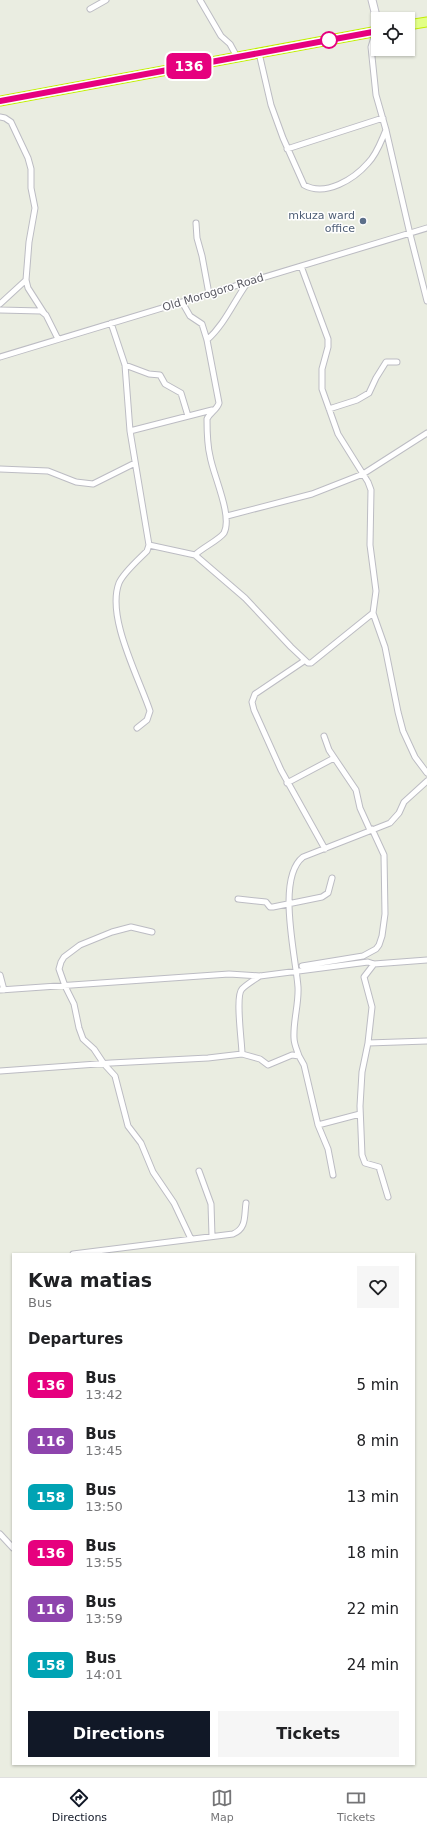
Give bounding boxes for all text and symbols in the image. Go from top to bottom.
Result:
map controls [371,12,415,56]
button: locate [371,12,415,56]
unlabelled marker [320,31,338,49]
line badge: 136 [166,53,212,79]
text: 136 [174,58,204,74]
place label: mkuza ward office [288,209,355,235]
marker: mkuza ward office [358,216,368,226]
street label: Old Morogoro Road [161,271,265,314]
button: heart [357,1266,399,1308]
text: Kwa matias [28,1269,152,1291]
text: Bus [28,1295,52,1310]
text: Departures [28,1330,123,1348]
text: Bus [85,1369,116,1387]
text: 5 min [356,1376,399,1394]
text: 136 [36,1377,65,1393]
text: 13:42 [85,1387,123,1402]
text: Bus [85,1425,116,1443]
text: 8 min [356,1432,399,1450]
text: 116 [36,1433,65,1449]
text: 13:45 [85,1443,123,1458]
text: Bus [85,1481,116,1499]
text: 13 min [347,1488,399,1506]
text: 158 [36,1489,65,1505]
text: 13:50 [85,1499,123,1514]
text: Bus [85,1537,116,1555]
text: 18 min [347,1544,399,1562]
text: 136 [36,1545,65,1561]
text: 13:55 [85,1555,123,1570]
text: Bus [85,1593,116,1611]
text: 22 min [347,1600,399,1618]
text: 116 [36,1601,65,1617]
text: 13:59 [85,1611,123,1626]
text: Bus [85,1649,116,1667]
text: 24 min [347,1656,399,1674]
text: 158 [36,1657,65,1673]
text: 14:01 [85,1667,123,1682]
button: Directions [28,1711,210,1757]
button: Tickets [218,1711,399,1757]
tab: Directions [52,1787,107,1824]
tab: Map [210,1787,234,1824]
tab: Tickets [337,1787,375,1824]

